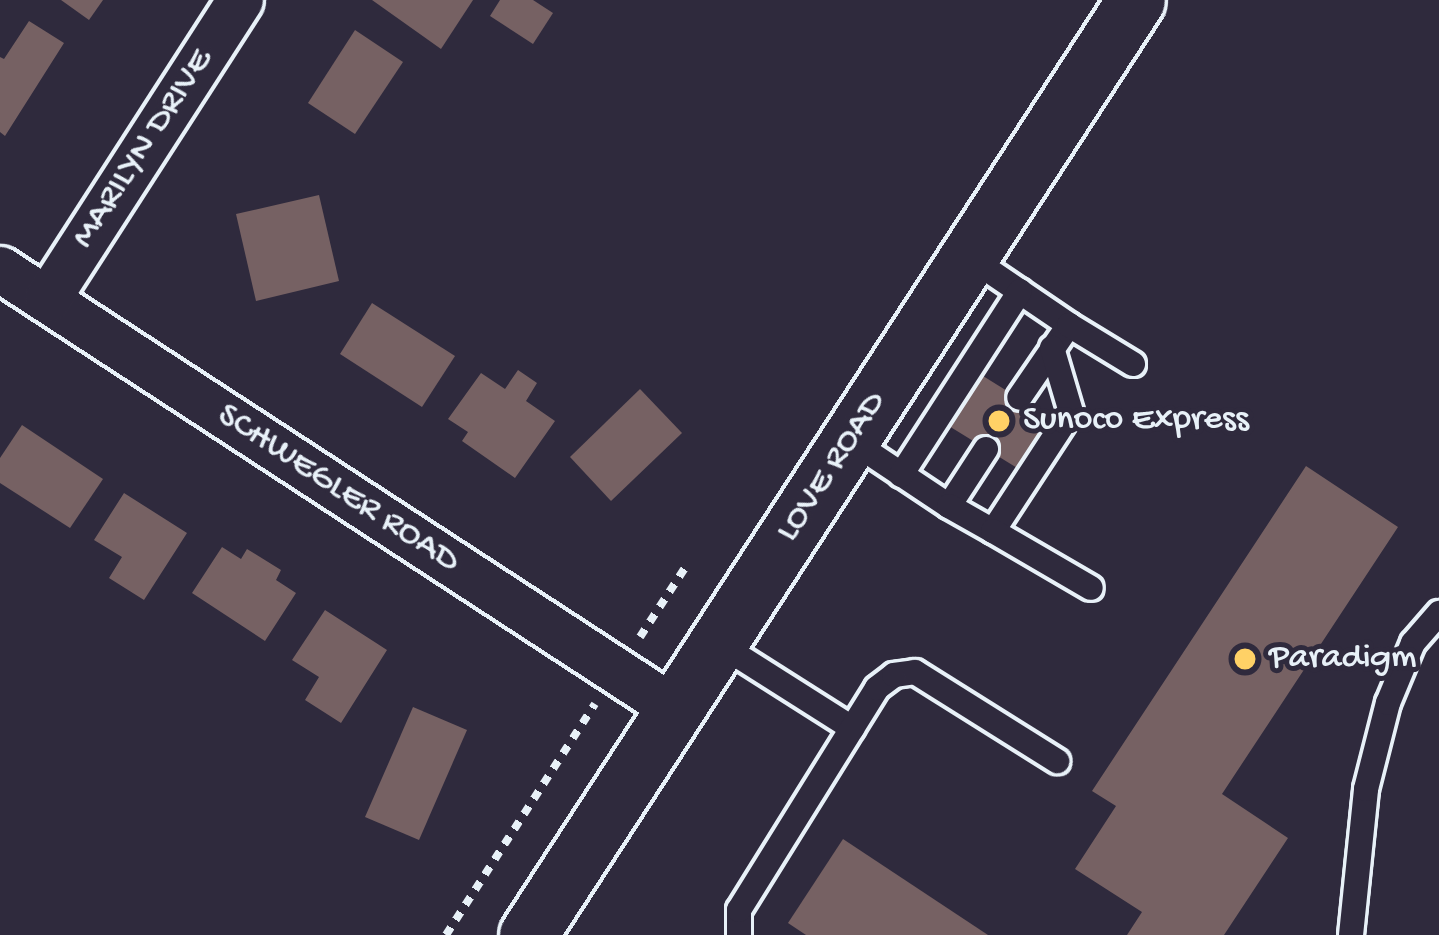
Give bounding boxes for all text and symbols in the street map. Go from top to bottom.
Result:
street label: MARILYN DRIVE [63,41,223,257]
street label: LOVE ROAD [767,383,897,551]
street label: SCHWEGLER ROAD [209,394,467,584]
place label: Sunoco Express [1023,399,1249,443]
marker: Sunoco Express [986,408,1012,434]
place label: Paradigm [1269,637,1417,681]
marker: Paradigm [1232,646,1258,672]

